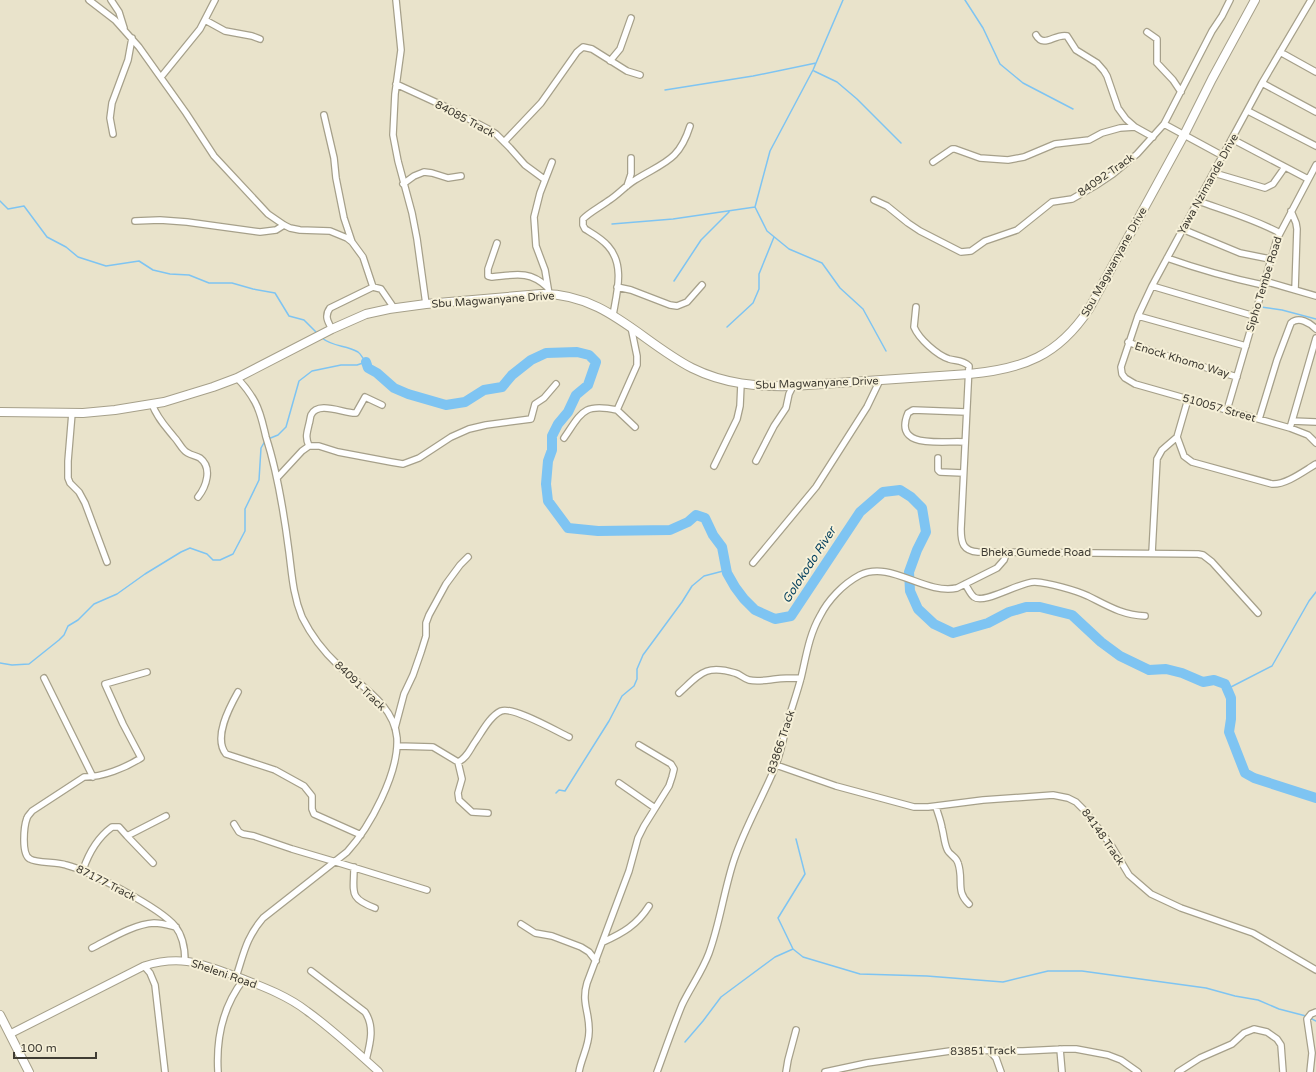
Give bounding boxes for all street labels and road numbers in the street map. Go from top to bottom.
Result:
street label: 84085 Track [433,98,497,140]
street label: Yawa Nzimande Drive [1175,131,1241,237]
street label: 84092 Track [1075,151,1137,199]
street label: Sbu Magwanyane Drive [1078,205,1150,319]
street label: Sipho Tembe Road [1243,235,1285,333]
street label: Sbu Magwanyane Drive [431,289,555,311]
street label: Enock Khomo Way [1133,339,1231,381]
street label: Sbu Magwanyane Drive [755,374,879,392]
street label: 510057 Street [1181,391,1257,425]
street label: Bheka Gumede Road [981,546,1091,559]
street label: 84091 Track [332,659,388,713]
street label: 83866 Track [765,709,797,775]
street label: 84148 Track [1079,806,1127,868]
street label: 87177 Track [74,862,138,904]
street label: Sheleni Road [189,957,259,991]
street label: 83851 Track [950,1044,1016,1058]

